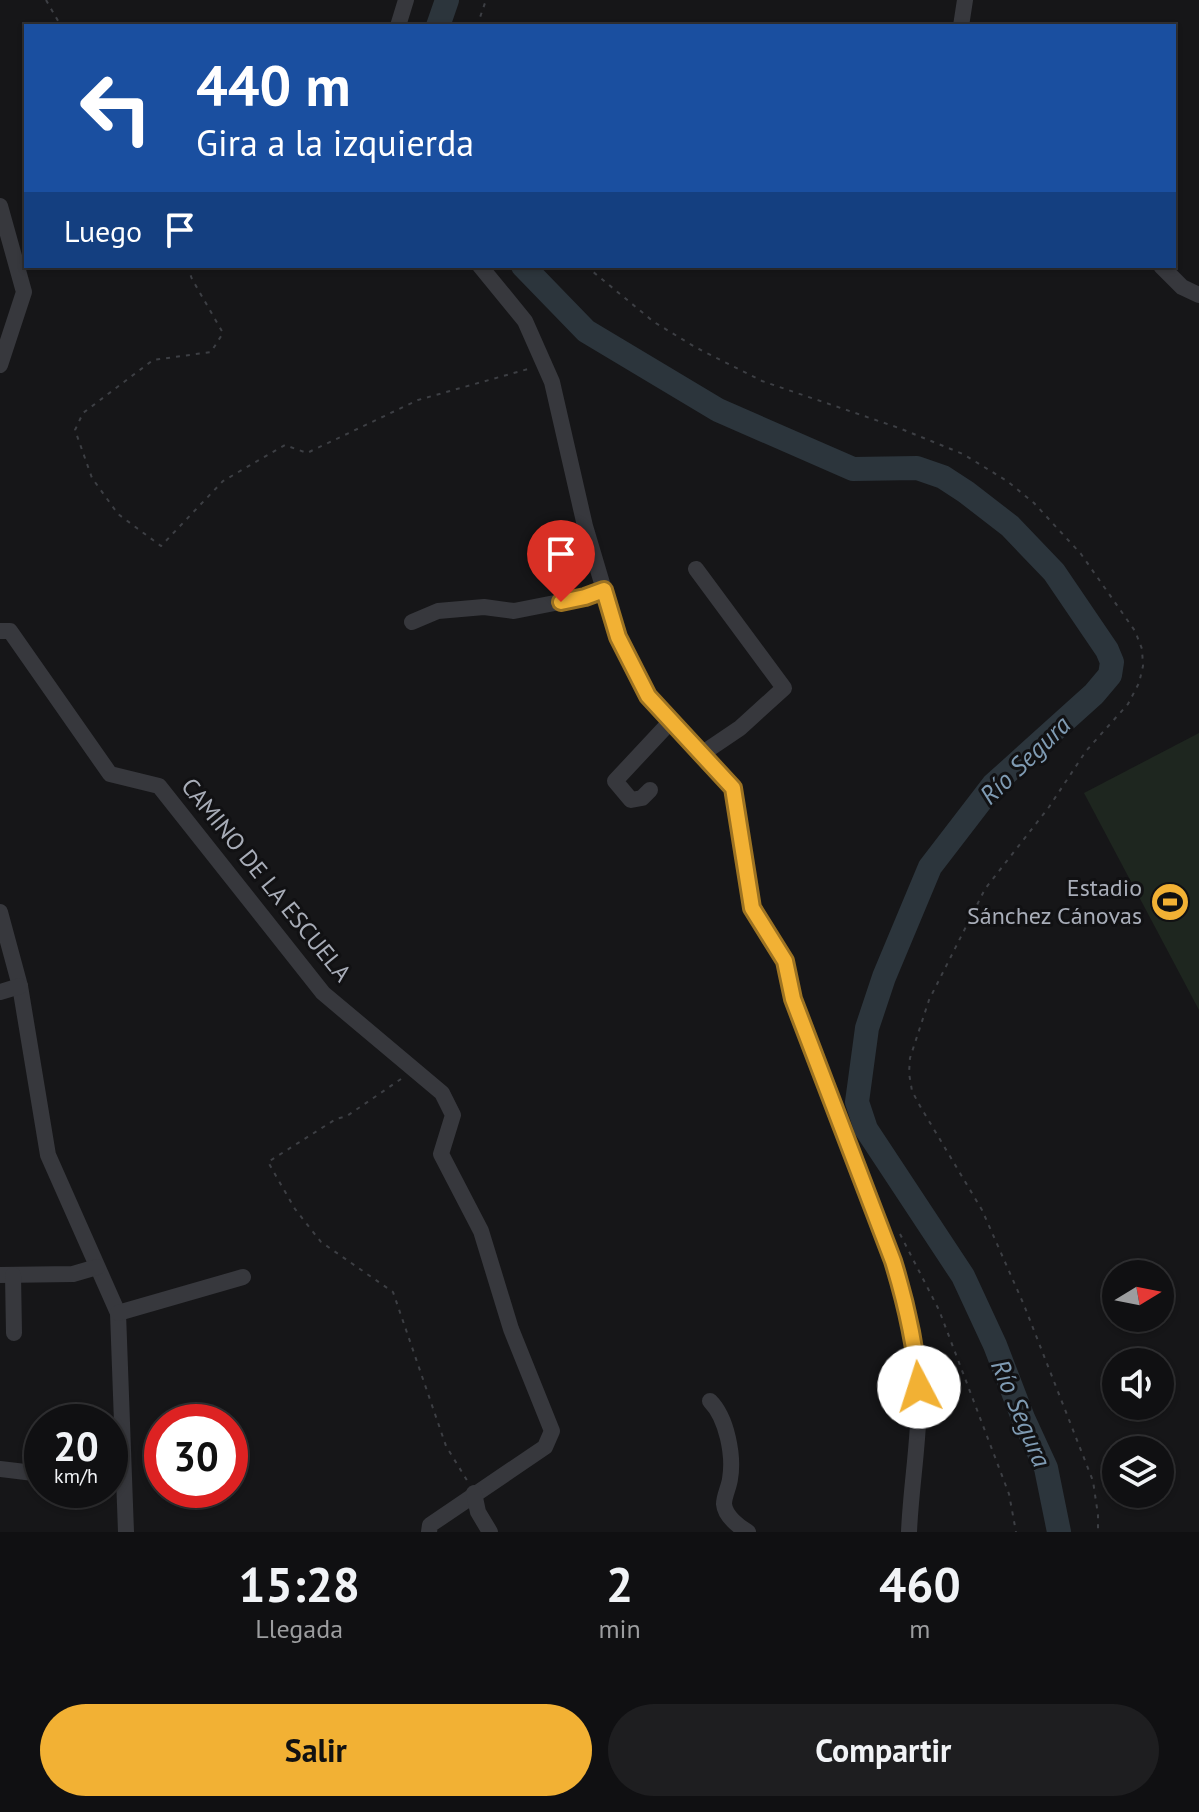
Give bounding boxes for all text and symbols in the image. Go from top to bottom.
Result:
text: 440 m [196,49,351,121]
icon: left [64,56,168,160]
text: Gira a la izquierda [196,119,474,166]
icon: arrive [158,208,202,252]
text: Luego [64,211,142,250]
pin [527,520,595,602]
icon: arrive [539,532,583,576]
water label: Río Segura [972,708,1077,811]
street label: CAMINO DE LA ESCUELA [175,771,358,988]
place label: Estadio Sánchez Cánovas [967,872,1142,931]
sports icon: Estadio Sánchez Cánovas [1149,881,1191,923]
north arrow [1102,1260,1174,1332]
map controls [1102,1260,1174,1508]
position arrow [877,1345,961,1429]
button: sound [1102,1348,1174,1420]
water label: Río Segura [984,1354,1059,1472]
speed limit sign: 30 [144,1404,248,1508]
text: 20 [53,1420,99,1472]
button: layers [1102,1436,1174,1508]
text: km/h [54,1463,98,1489]
text: 15:28 [238,1553,360,1615]
text: 2 [606,1553,633,1615]
text: 460 [879,1553,961,1615]
text: Llegada [255,1612,343,1645]
text: min [598,1612,641,1645]
text: m [909,1612,930,1645]
button: Salir [40,1704,592,1796]
button: Compartir [608,1704,1159,1796]

